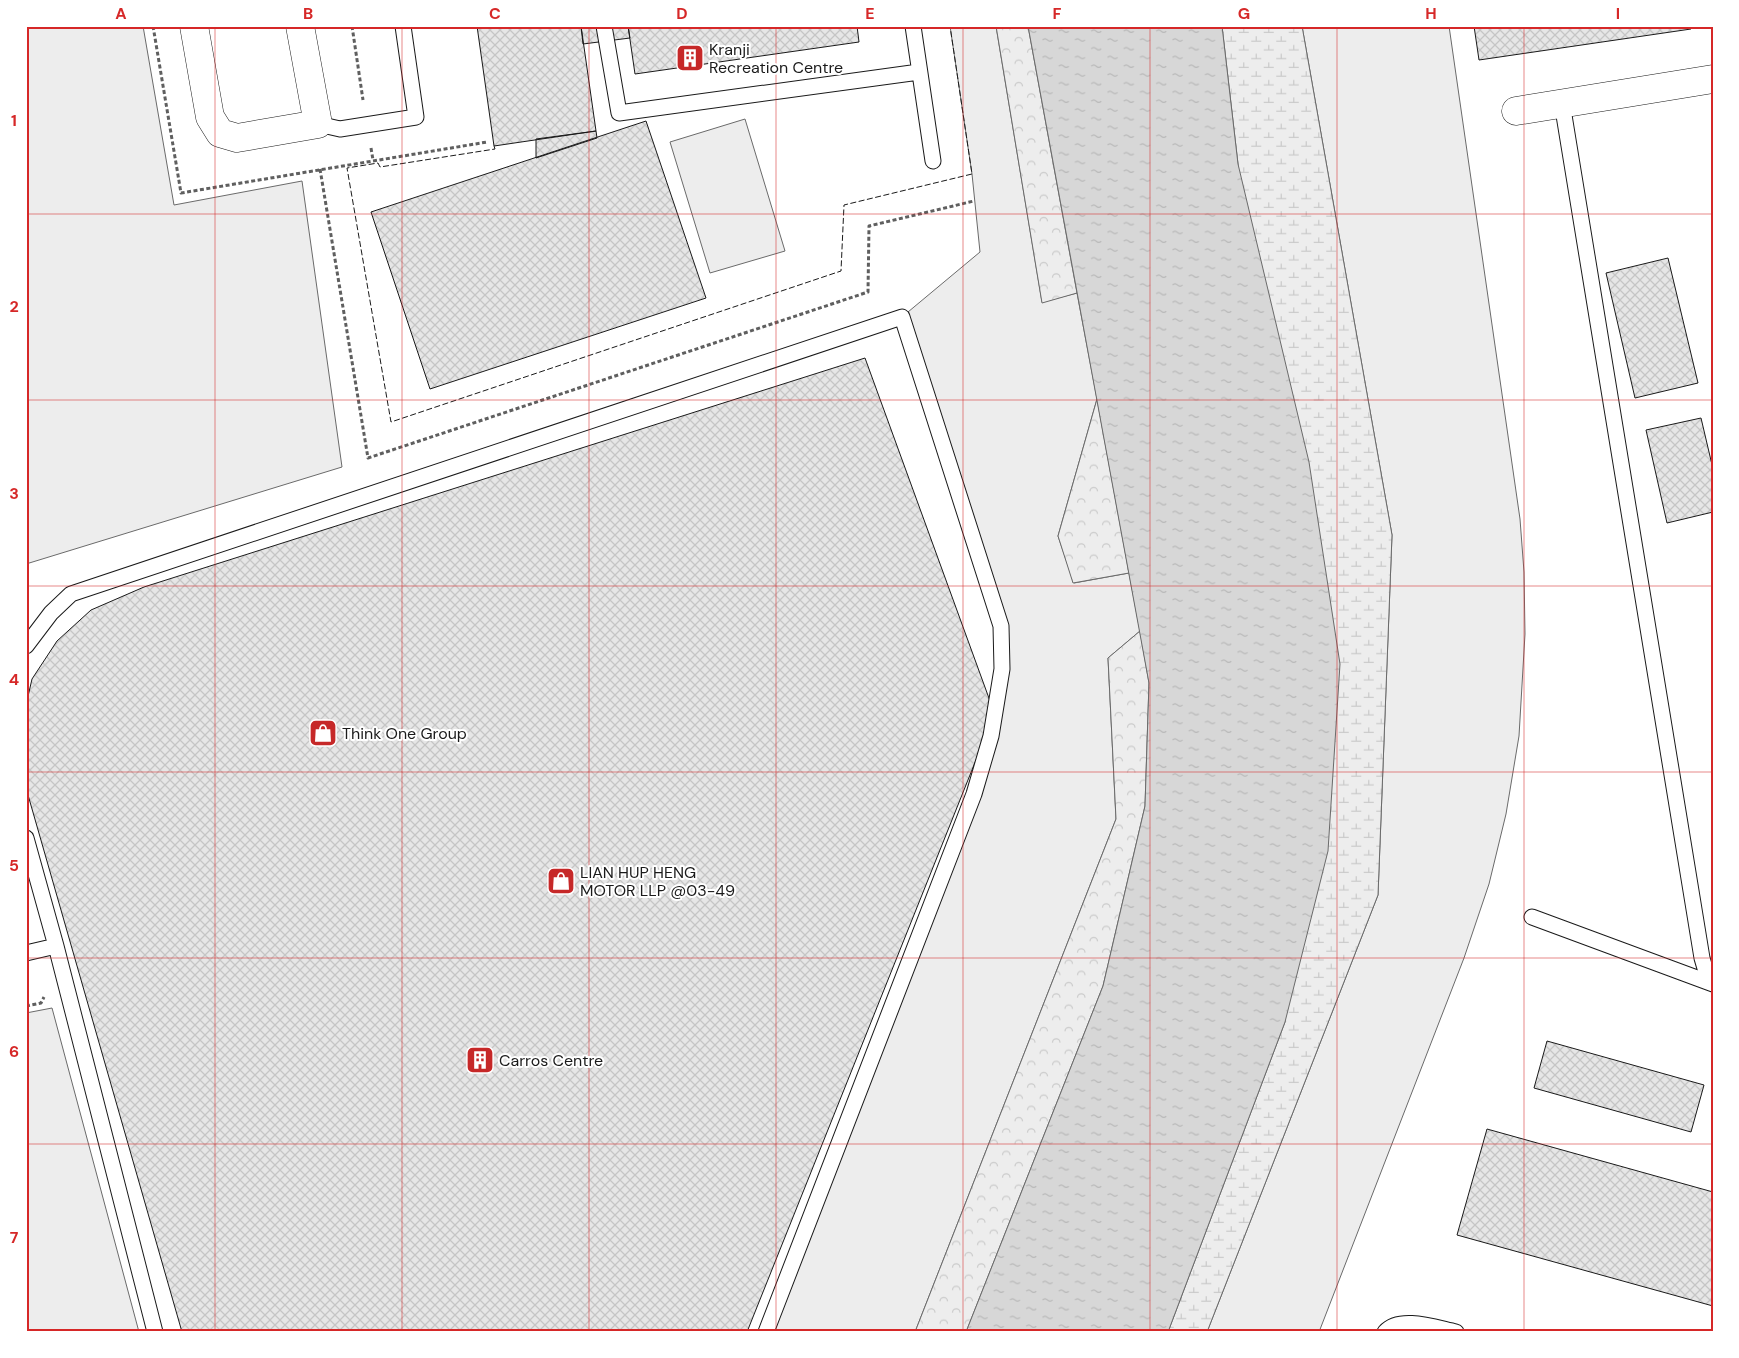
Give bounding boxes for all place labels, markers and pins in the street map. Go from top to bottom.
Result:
place label: Kranji Recreation Centre [709,39,843,78]
building icon: Kranji Recreation Centre [675,43,705,73]
shop icon: Think One Group [308,718,338,748]
place label: Think One Group [342,723,467,744]
place label: LIAN HUP HENG MOTOR LLP @03-49 [580,862,735,901]
shop icon: LIAN HUP HENG MOTOR LLP @03-49 [546,866,576,896]
building icon: Carros Centre [465,1045,495,1075]
place label: Carros Centre [499,1050,603,1071]

